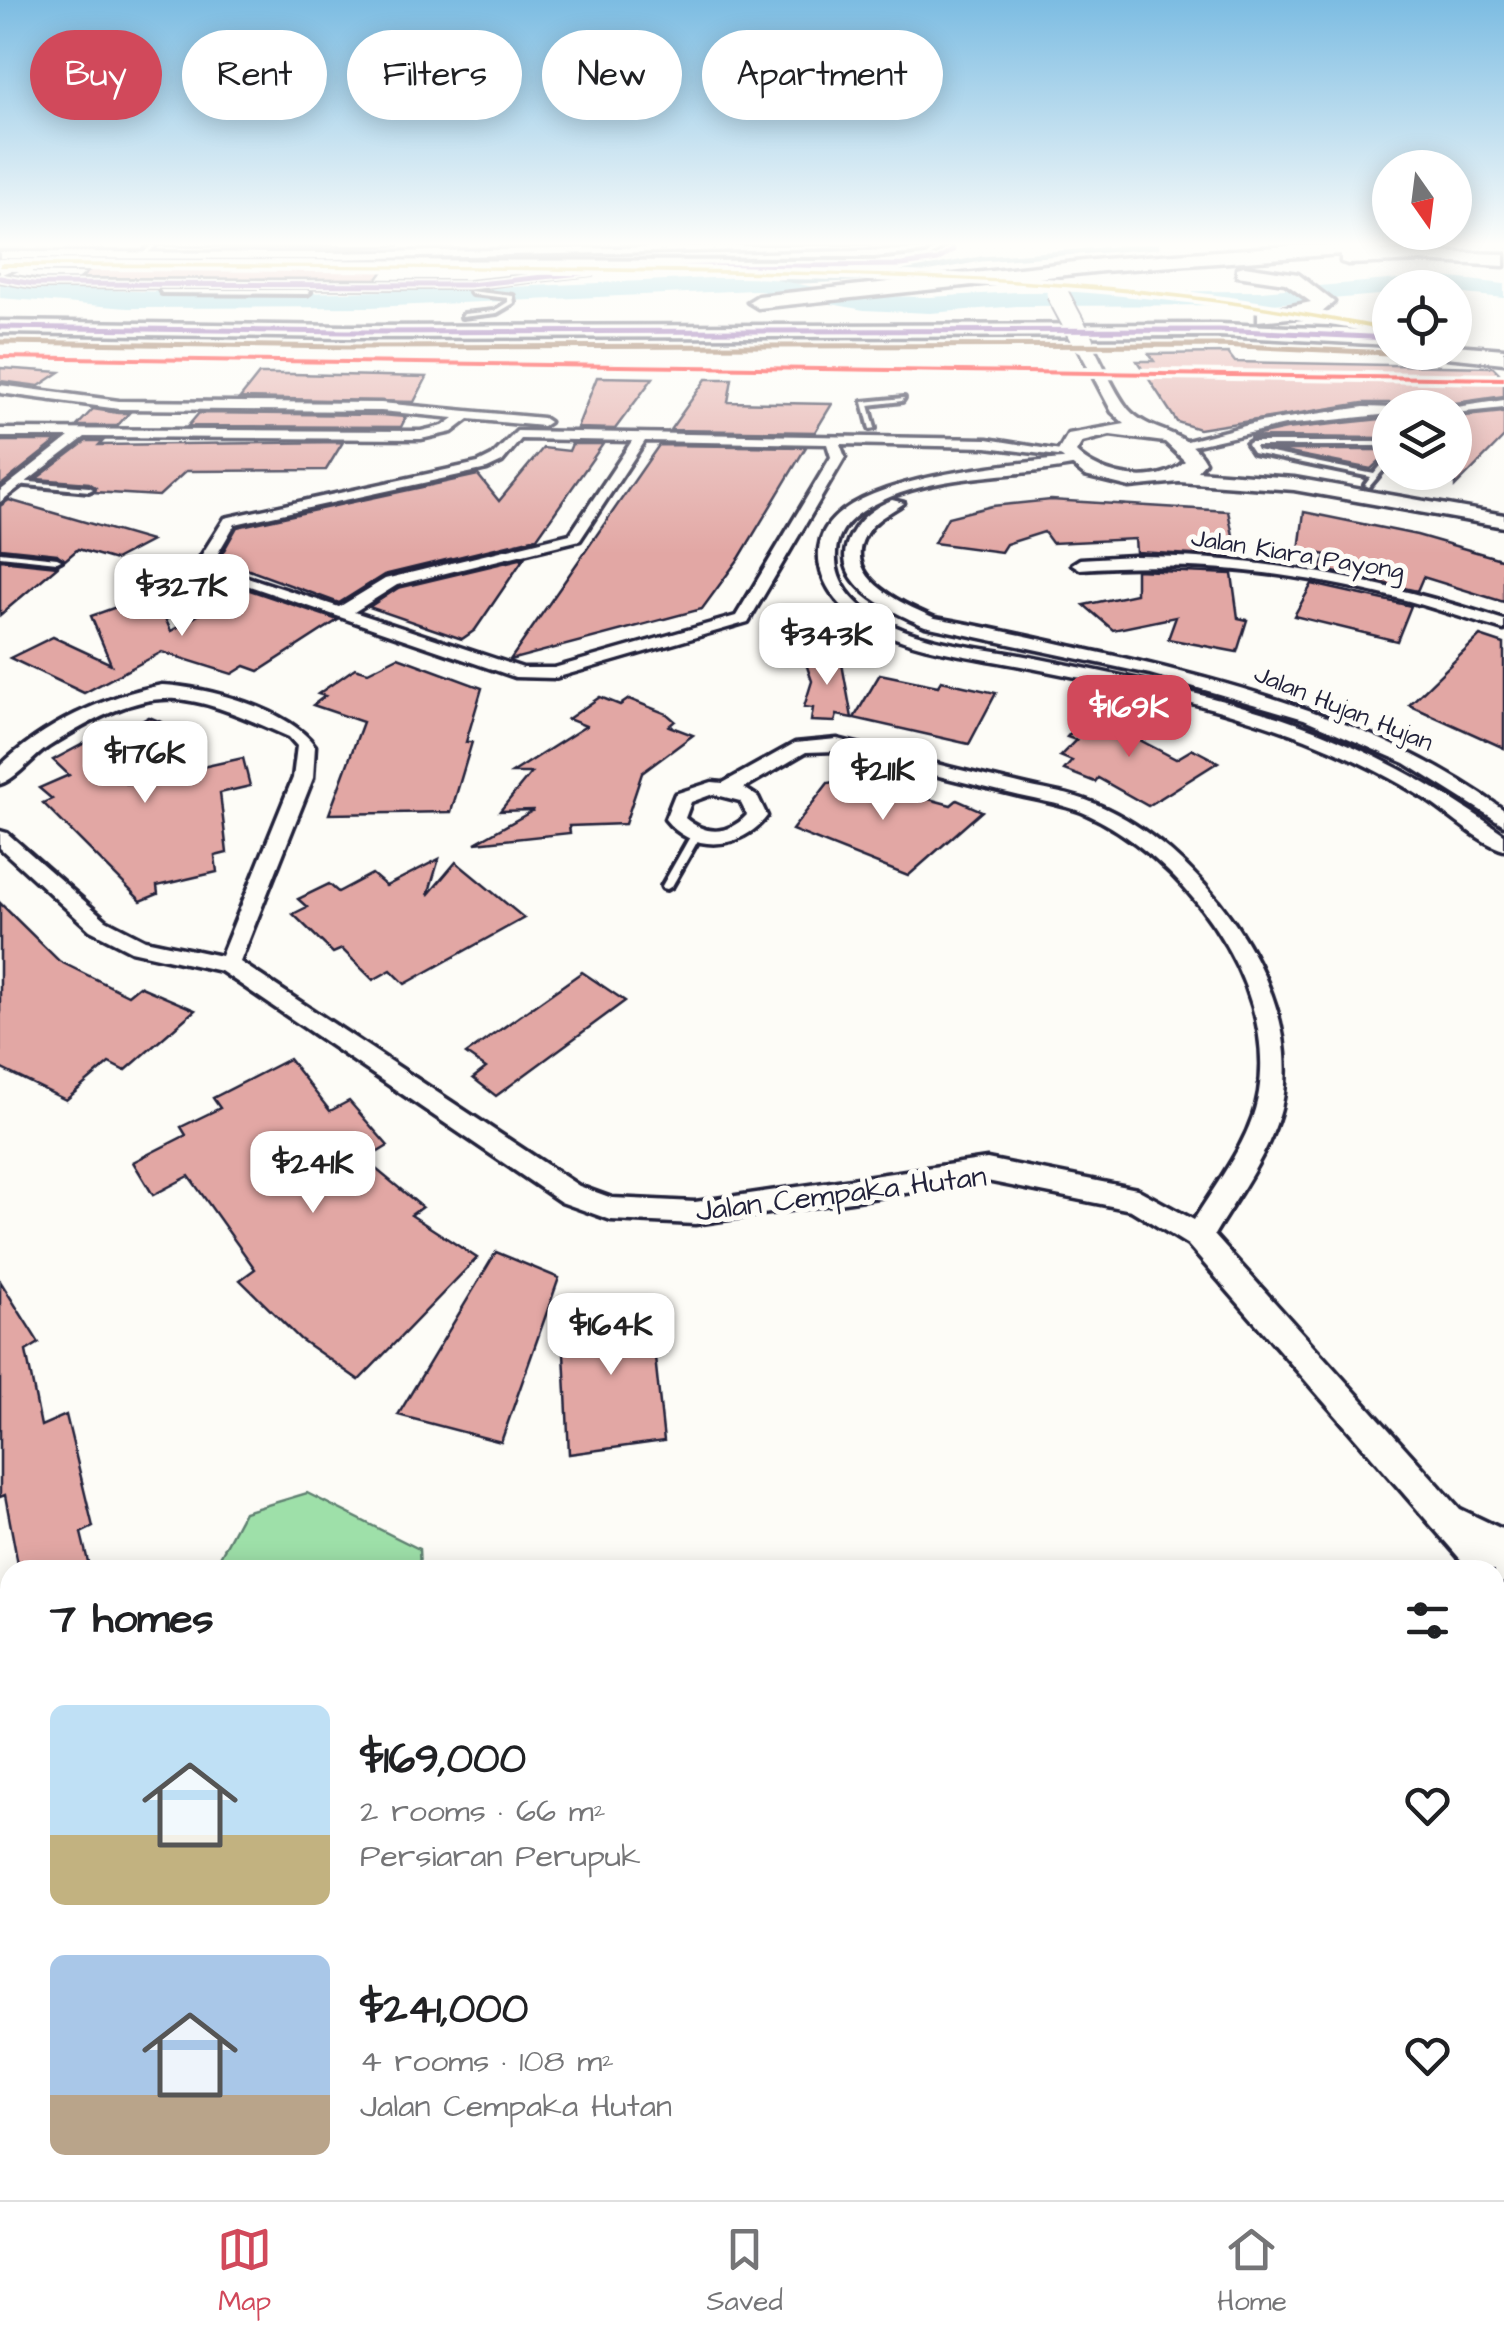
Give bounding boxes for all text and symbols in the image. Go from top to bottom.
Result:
chip: Buy [30,30,162,120]
chip: Rent [182,30,327,120]
chip: Filters [347,30,522,120]
chip: New [542,30,682,120]
chip: Apartment [702,30,943,120]
north arrow [1372,150,1472,250]
map controls [1372,150,1472,490]
button: locate [1372,270,1472,370]
button: layers [1372,390,1472,490]
street label: Jalan Kiara Payong [1189,520,1407,590]
pin: $327K [112,554,252,639]
text: $327K [136,564,228,609]
pin: $343K [757,603,897,688]
text: $343K [781,613,873,658]
street label: Jalan Hujan Hujan [1249,657,1438,760]
pin: $169K [1059,675,1199,760]
text: $169K [1089,685,1169,730]
pin: $176K [75,721,215,806]
text: $176K [104,731,186,776]
pin: $211K [813,738,953,823]
text: $211K [851,748,915,793]
pin: $241K [243,1131,383,1216]
text: $241K [272,1141,354,1186]
street label: Jalan Cempaka Hutan [693,1155,989,1233]
pin: $164K [541,1293,681,1378]
text: $164K [569,1303,653,1348]
text: 7 homes [50,1591,214,1649]
icon: filters [1400,1593,1455,1648]
text: $169,000 [360,1731,526,1789]
icon: home [130,1745,250,1865]
icon: heart [1400,1778,1455,1833]
text: 2 rooms · 66 m² [360,1789,606,1834]
text: Persiaran Perupuk [360,1834,641,1879]
text: $241,000 [360,1981,528,2039]
icon: home [130,1995,250,2115]
icon: heart [1400,2028,1455,2083]
text: 4 rooms · 108 m² [360,2039,614,2084]
text: Jalan Cempaka Hutan [360,2084,672,2129]
tab: Map [217,2222,272,2321]
tab: Saved [707,2222,783,2321]
tab: Home [1217,2222,1287,2321]

